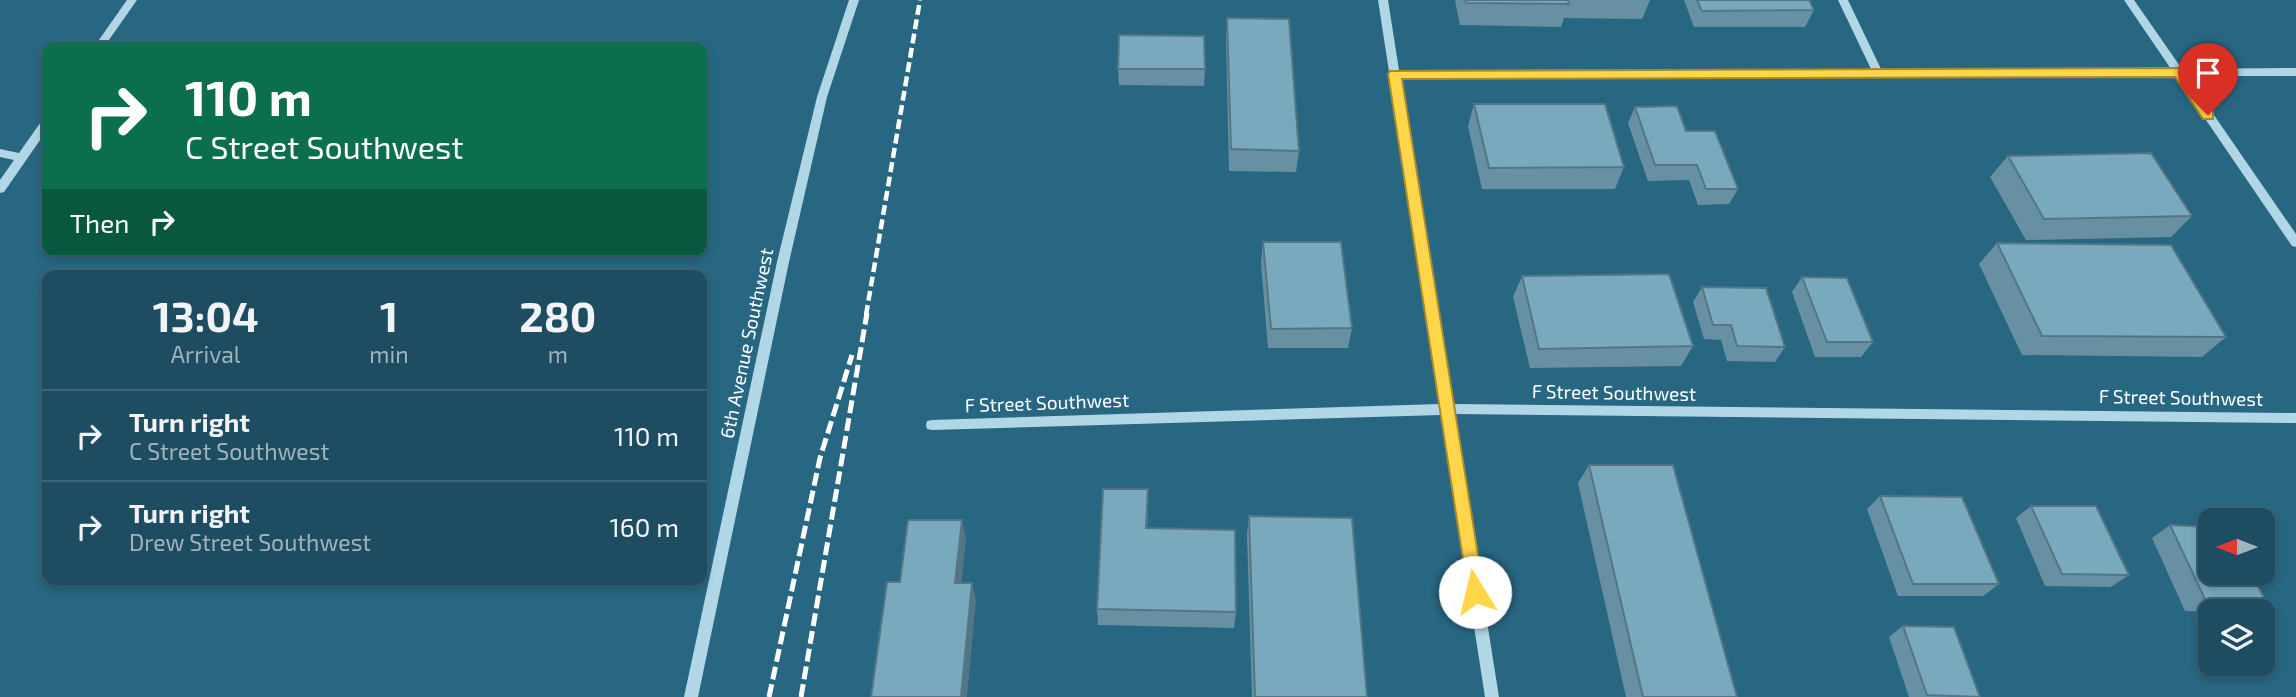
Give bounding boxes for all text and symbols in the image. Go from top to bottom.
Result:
pin [2178,43,2238,115]
icon: arrive [2189,54,2227,92]
text: 110 m [185,67,312,126]
icon: right [70,70,161,161]
text: C Street Southwest [185,127,464,165]
icon: right [143,203,181,241]
text: Then [70,207,129,238]
street label: 6th Avenue Southwest [715,246,777,440]
text: 13:04 [153,290,259,340]
text: 1 [380,290,398,340]
text: 280 [519,290,596,340]
text: Arrival [171,340,241,368]
text: min [369,340,409,368]
text: m [548,340,568,368]
street label: F Street Southwest [1532,379,1696,405]
street label: F Street Southwest [2099,384,2263,410]
street label: F Street Southwest [964,388,1130,416]
text: Turn right [129,406,250,437]
icon: right [70,417,108,455]
text: 110 m [614,420,679,451]
text: C Street Southwest [129,437,329,465]
text: Turn right [129,497,250,528]
icon: right [70,508,108,546]
north arrow [2198,508,2275,584]
map controls [2198,508,2275,676]
text: 160 m [610,511,679,542]
text: Drew Street Southwest [129,528,371,556]
position arrow [1438,555,1512,629]
button: layers [2198,599,2275,676]

